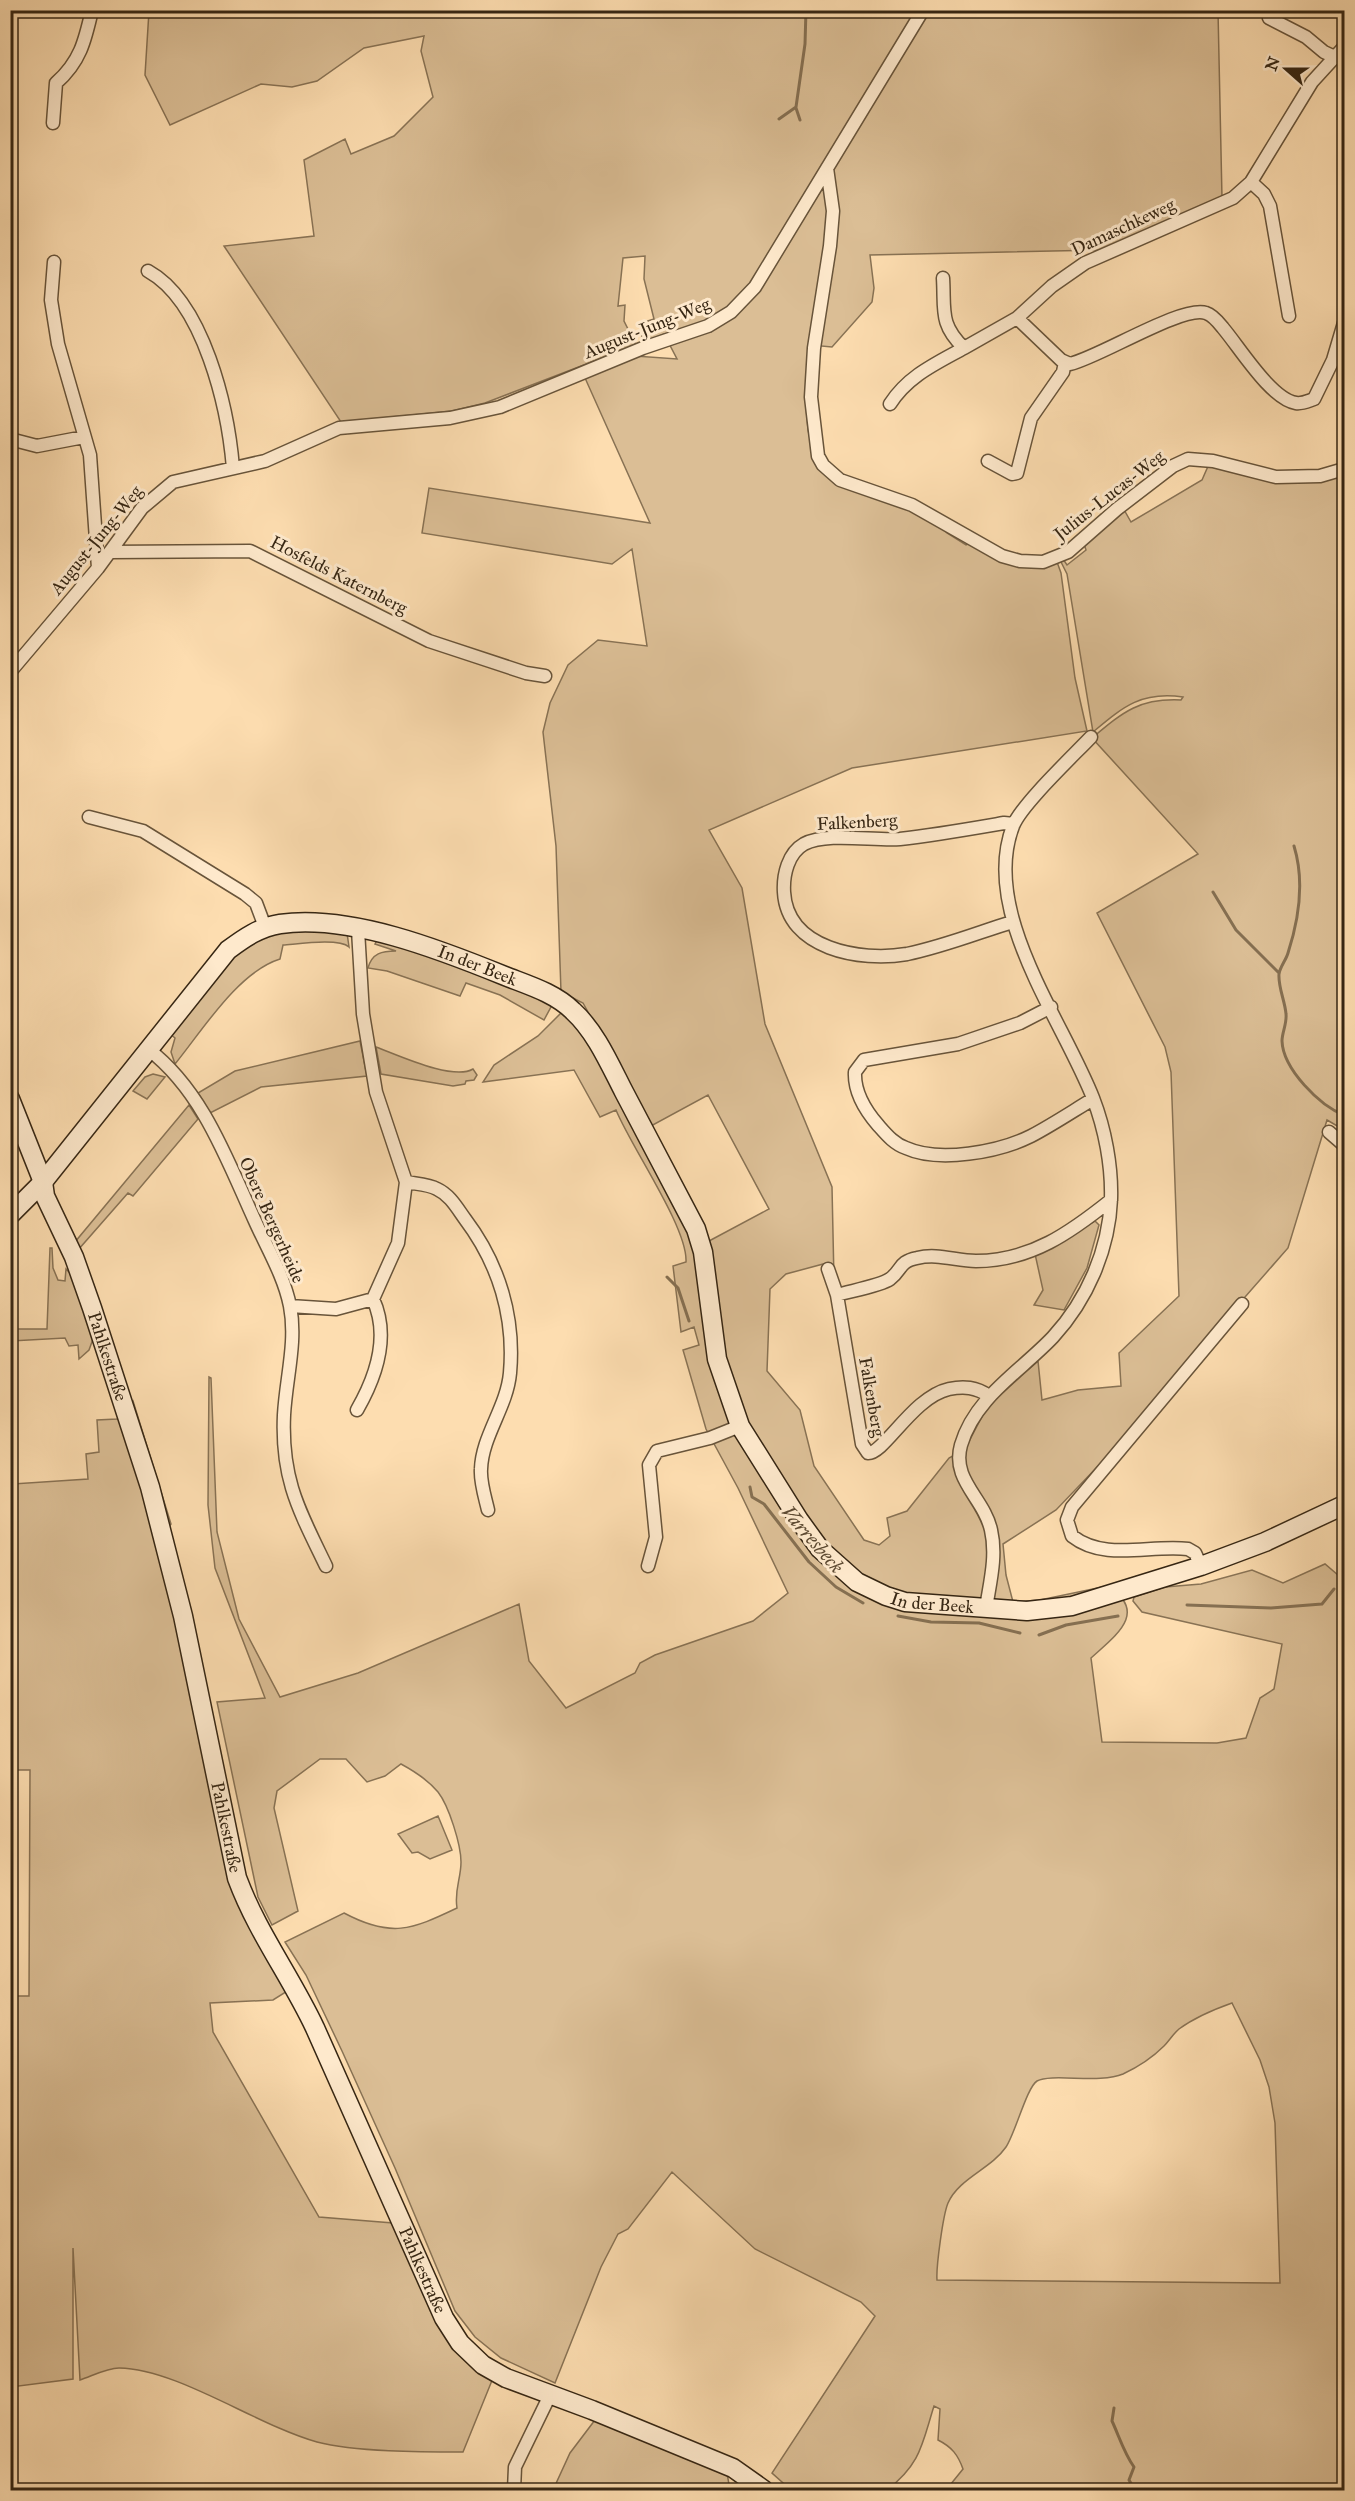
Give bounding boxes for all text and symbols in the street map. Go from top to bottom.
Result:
north arrow [1256,39,1316,99]
text: N [1261,54,1284,74]
street label: Damaschkeweg [1068,193,1179,262]
street label: August-Jung-Weg [580,292,714,365]
street label: Julius-Lucas-Weg [1048,445,1170,547]
street label: August-Jung-Weg [45,480,148,601]
street label: Hosfelds Katernberg [266,531,412,620]
street label: Falkenberg [816,809,898,836]
street label: In der Beek [435,940,521,991]
street label: Obere Bergerheide [233,1154,310,1287]
street label: Pahlkestraße [83,1309,132,1404]
street label: Falkenberg [853,1355,890,1439]
water label: Varresbeck [777,1500,849,1578]
street label: In der Beek [888,1587,975,1618]
street label: Pahlkestraße [206,1780,247,1875]
street label: Pahlkestraße [394,2223,451,2317]

